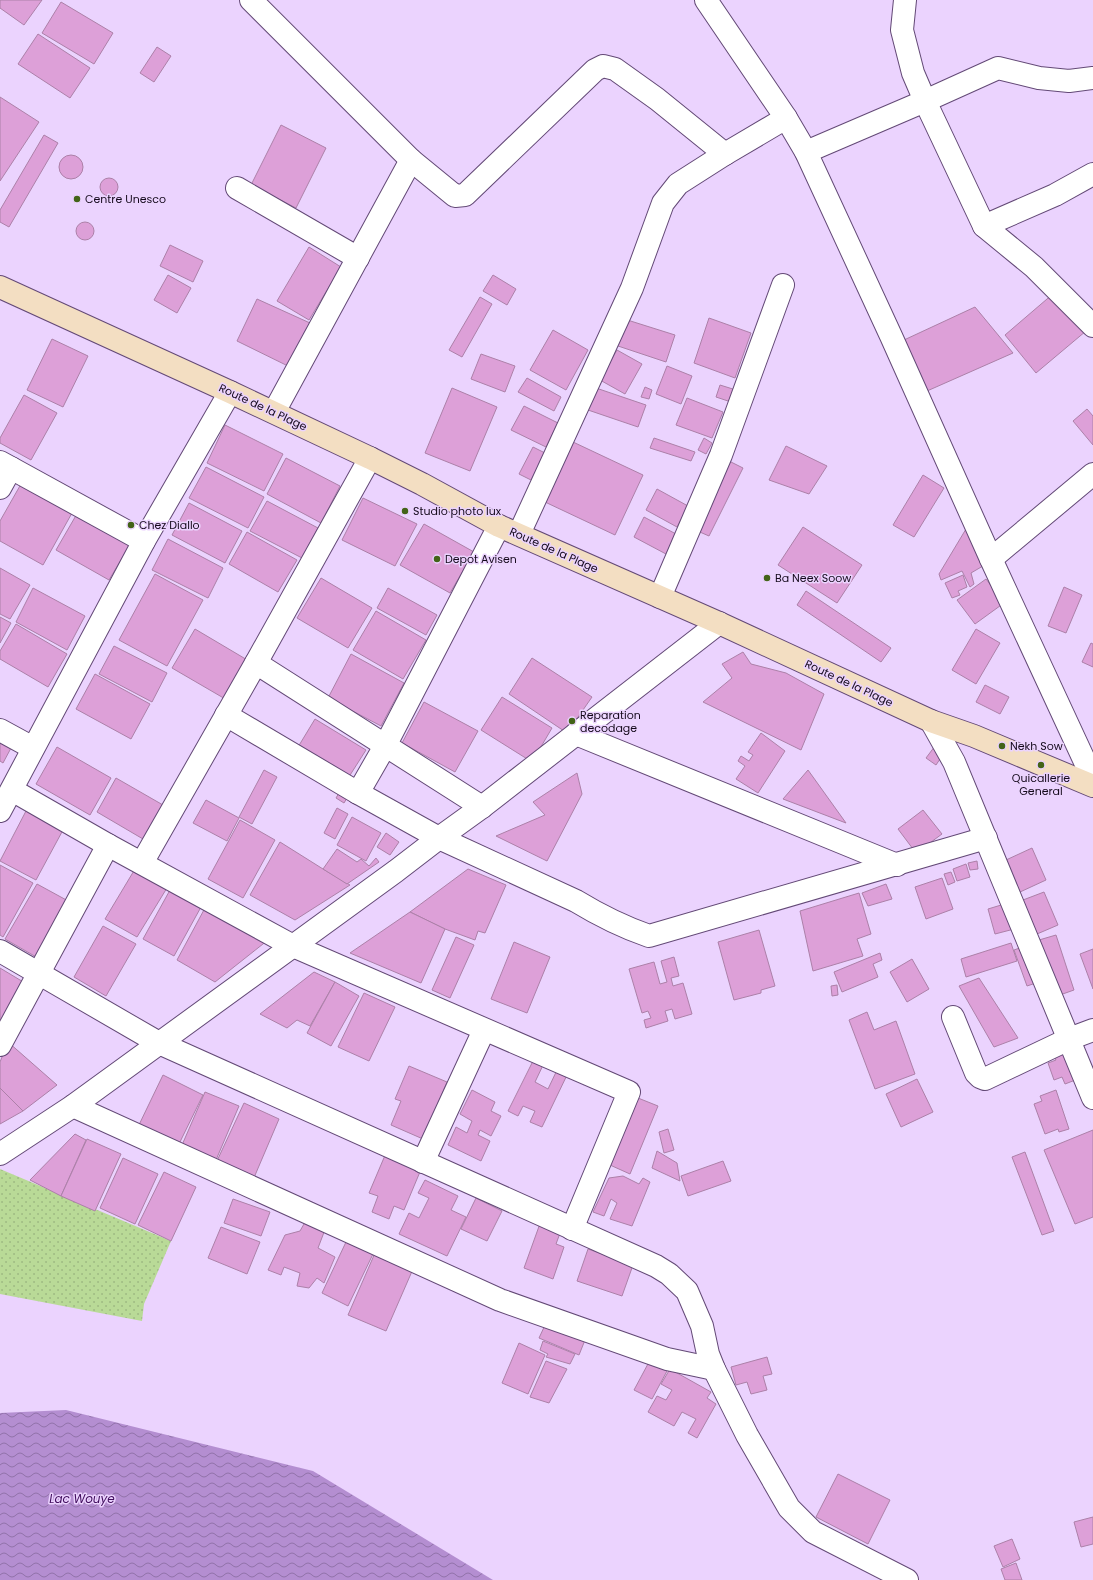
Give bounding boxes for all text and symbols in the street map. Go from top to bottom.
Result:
place label: Centre Unesco [85,191,166,207]
marker: Centre Unesco [72,194,82,204]
street label: Route de la Plage [216,380,310,435]
place label: Studio photo lux [413,503,502,519]
marker: Studio photo lux [400,506,410,516]
place label: Chez Diallo [139,517,200,533]
marker: Chez Diallo [126,520,136,530]
street label: Route de la Plage [507,523,601,577]
place label: Depot Avisen [445,551,517,567]
marker: Depot Avisen [432,554,442,564]
place label: Ba Neex Soow [775,570,851,586]
marker: Ba Neex Soow [762,573,772,583]
street label: Route de la Plage [802,656,896,711]
place label: Reparation decodage [580,707,641,736]
marker: Reparation decodage [567,716,577,726]
place label: Nekh Sow [1010,738,1063,754]
marker: Nekh Sow [997,741,1007,751]
marker: Quicallerie General [1036,760,1046,770]
place label: Quicallerie General [1012,770,1070,799]
water label: Lac Wouye [49,1490,115,1507]

